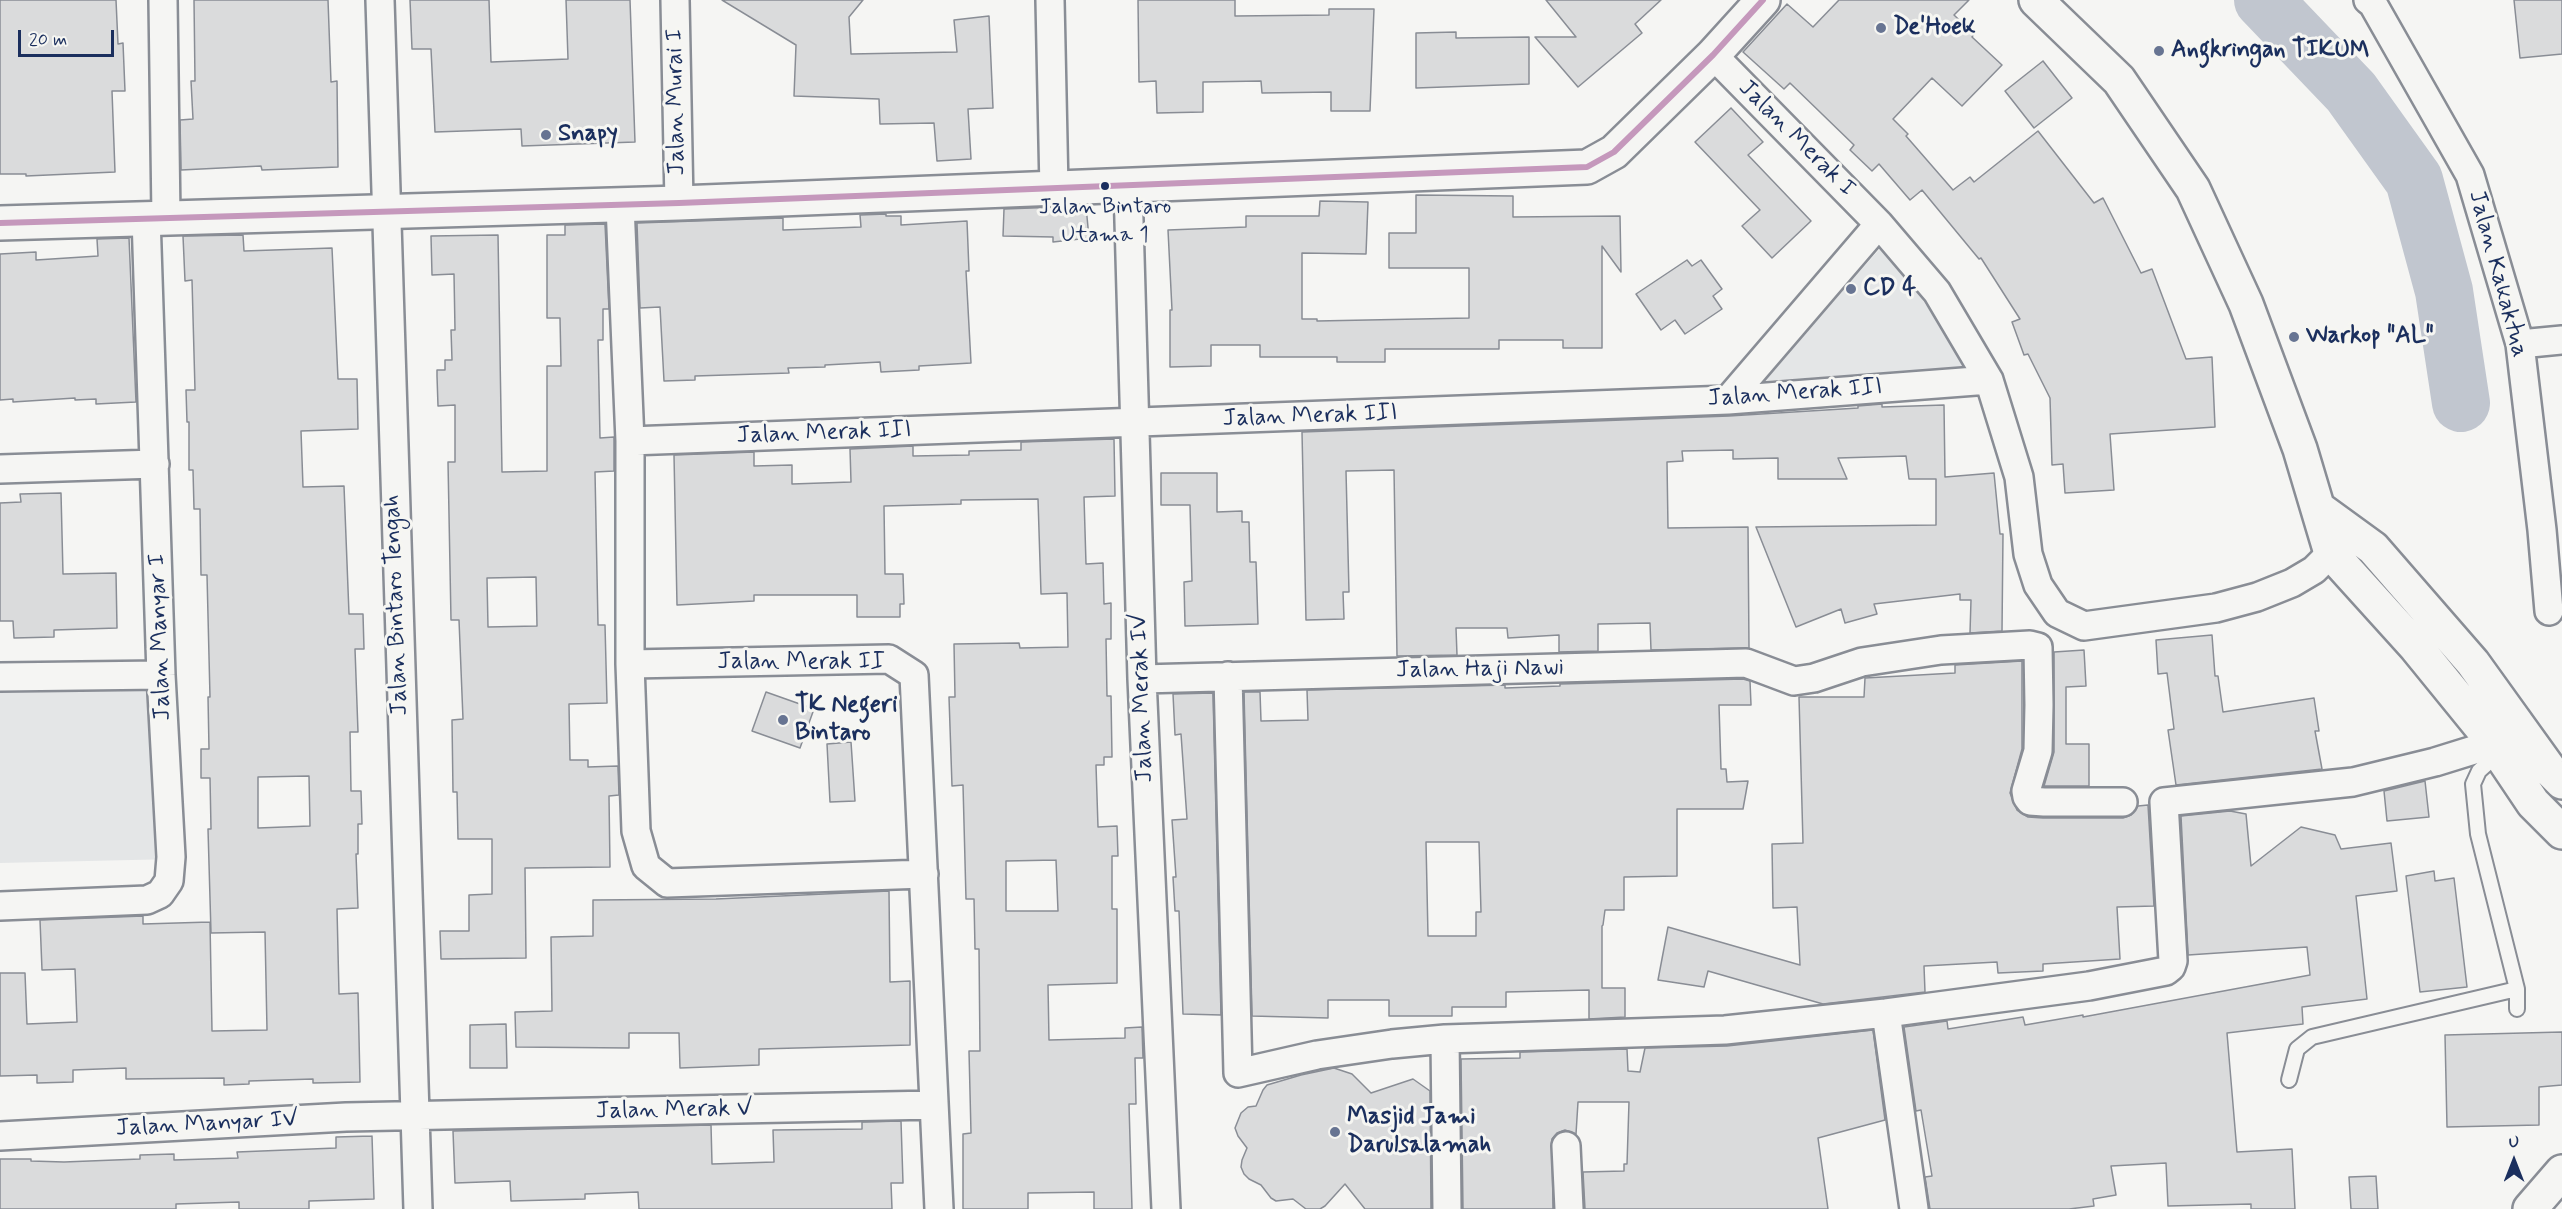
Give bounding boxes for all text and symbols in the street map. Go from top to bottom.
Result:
place label: De'Hoek [1893,14,1976,42]
scale bar [21,18,117,56]
marker: De'Hoek [1874,21,1888,35]
text: 20 m [29,28,67,52]
street label: Jalan Murai I [661,28,693,176]
place label: Angkringan TIKUM [2171,37,2370,65]
marker: Angkringan TIKUM [2152,44,2166,58]
street label: Jalan Merak I [1731,74,1861,204]
place label: Snapy [558,121,618,149]
marker: Snapy [539,128,553,142]
marker: Jalan Bintaro Utama 1 [1099,180,1111,192]
street label: Jalan Kakaktua [2461,187,2533,361]
place label: Jalan Bintaro Utama 1 [1039,195,1171,246]
place label: CD 4 [1863,275,1916,303]
marker: CD 4 [1844,282,1858,296]
place label: Warkop "AL" [2306,323,2434,351]
marker: Warkop "AL" [2287,330,2301,344]
street label: Jalan Merak III [1707,374,1883,414]
street label: Jalan Merak III [1222,400,1398,434]
street label: Jalan Merak III [736,417,912,451]
street label: Jalan Bintaro Tengah [379,494,415,716]
street label: Jalan Manyar I [144,553,178,721]
street label: Jalan Merak IV [1126,613,1160,783]
street label: Jalan Merak II [717,649,885,677]
street label: Jalan Haji Nawi [1396,654,1564,686]
place label: TK Negeri Bintaro [795,692,898,748]
marker: TK Negeri Bintaro [776,713,790,727]
street label: Jalan Merak V [595,1095,753,1127]
place label: Masjid Jami Darulsalamah [1347,1104,1491,1160]
street label: Jalan Manyar IV [115,1106,299,1144]
marker: Masjid Jami Darulsalamah [1328,1125,1342,1139]
north arrow [2484,1131,2544,1191]
text: U [2509,1132,2519,1153]

